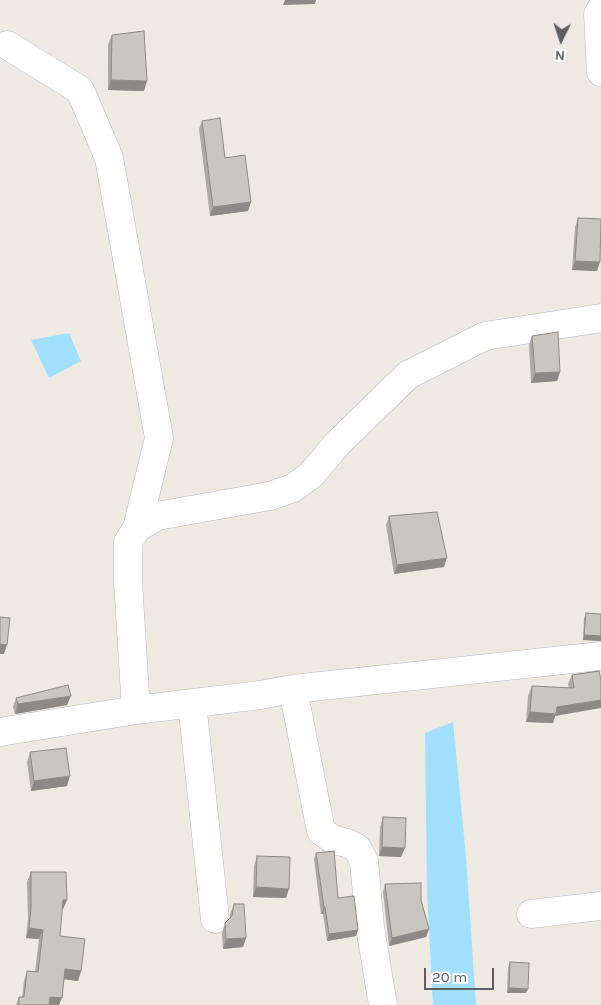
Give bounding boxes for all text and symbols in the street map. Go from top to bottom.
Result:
north arrow [536,15,586,65]
text: N [554,47,566,64]
scale bar [426,958,496,990]
text: 20 m [432,968,467,986]

